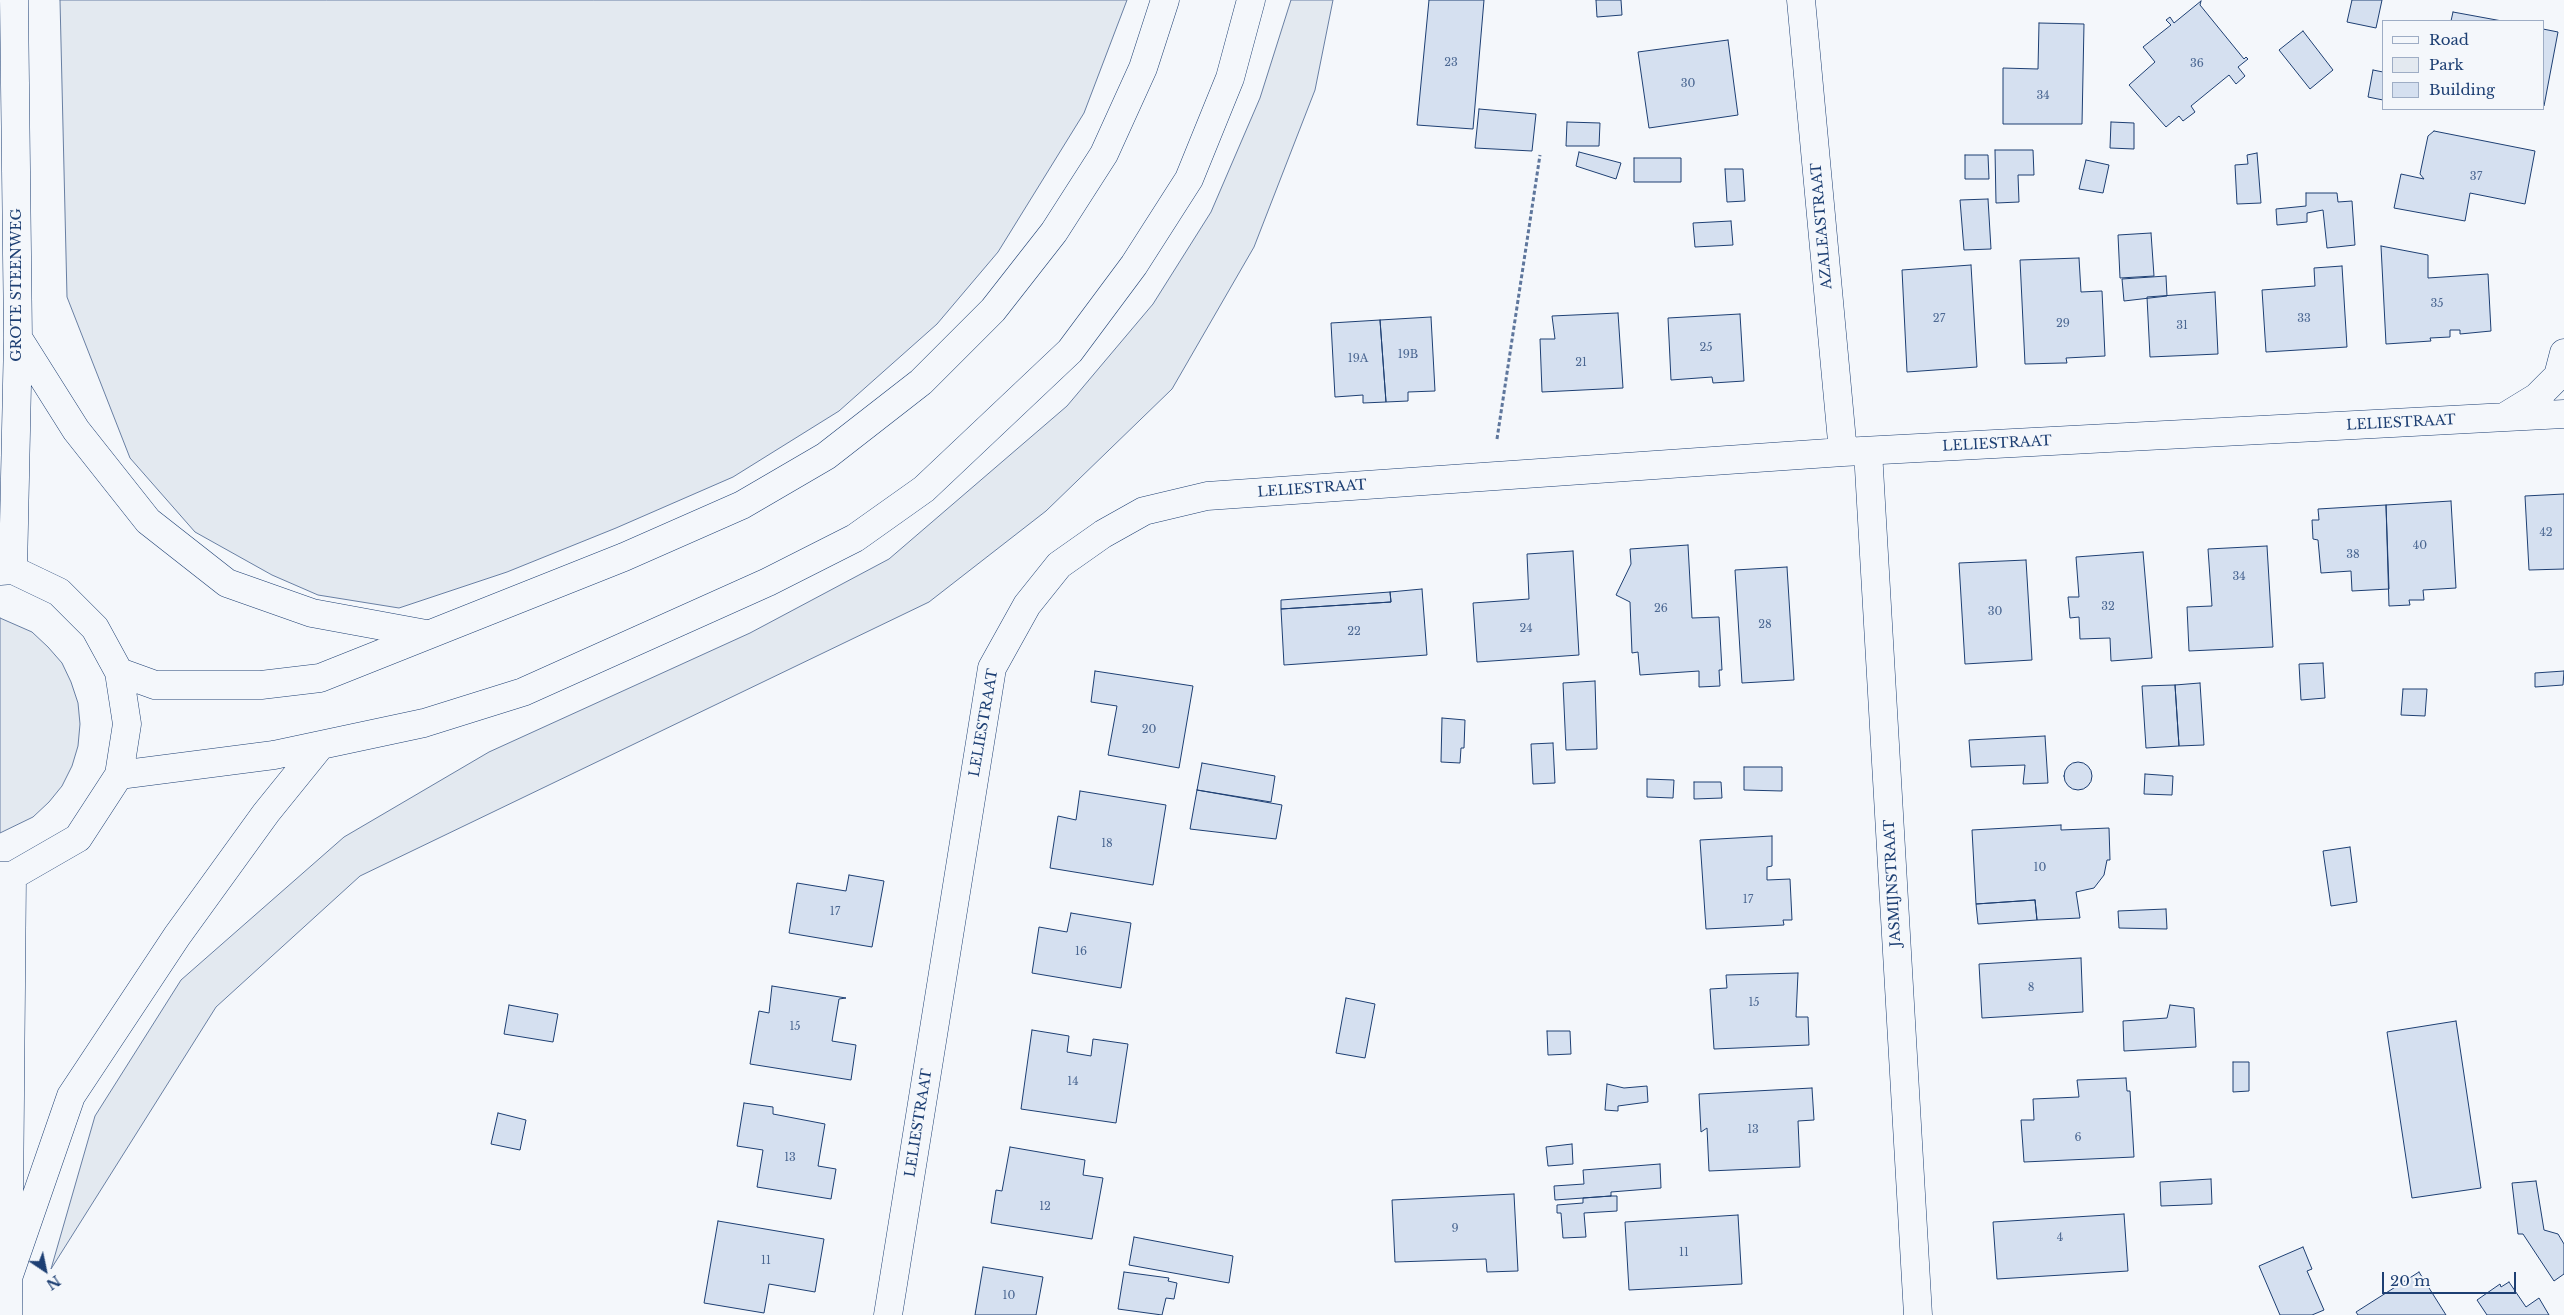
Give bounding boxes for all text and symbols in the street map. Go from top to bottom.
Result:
legend [2382,20,2544,110]
text: Road [2429,30,2469,49]
text: Park [2429,55,2464,74]
house number: 23 [1444,56,1458,70]
house number: 36 [2190,57,2204,71]
house number: 30 [1681,77,1695,91]
text: Building [2429,80,2495,99]
house number: 34 [2036,89,2050,103]
street label: AZALEASTRAAT [1808,162,1836,290]
house number: 37 [2470,170,2482,184]
street label: GROTE STEENWEG [9,208,25,362]
house number: 35 [2430,297,2444,311]
house number: 27 [1933,312,1945,326]
house number: 33 [2297,312,2311,326]
house number: 29 [2056,317,2070,331]
house number: 31 [2176,319,2188,333]
house number: 25 [1699,341,1713,355]
house number: 19B [1398,348,1418,362]
house number: 19A [1348,352,1368,366]
house number: 21 [1575,356,1587,370]
street label: LELIESTRAAT [2346,412,2456,434]
street label: LELIESTRAAT [1942,433,2052,455]
street label: LELIESTRAAT [1257,477,1367,501]
house number: 42 [2539,526,2553,540]
house number: 40 [2413,539,2427,553]
house number: 38 [2346,548,2360,562]
house number: 34 [2232,570,2246,584]
house number: 32 [2101,600,2115,614]
house number: 26 [1654,602,1668,616]
house number: 30 [1988,605,2002,619]
house number: 28 [1758,618,1772,632]
house number: 24 [1519,622,1533,636]
house number: 22 [1347,625,1361,639]
street label: LELIESTRAAT [966,668,1002,778]
house number: 20 [1142,723,1156,737]
street label: JASMIJNSTRAAT [1881,819,1905,947]
house number: 18 [1101,837,1113,851]
house number: 10 [2034,861,2046,875]
house number: 17 [1743,893,1753,907]
house number: 17 [830,905,840,919]
house number: 16 [1075,945,1087,959]
house number: 8 [2028,981,2034,995]
house number: 15 [1748,996,1760,1010]
house number: 15 [789,1020,801,1034]
street label: LELIESTRAAT [902,1068,936,1178]
house number: 14 [1067,1075,1079,1089]
house number: 13 [1747,1123,1759,1137]
house number: 6 [2074,1131,2082,1145]
house number: 13 [784,1151,796,1165]
house number: 12 [1039,1200,1051,1214]
house number: 9 [1451,1222,1459,1236]
house number: 4 [2057,1231,2063,1245]
north arrow [20,1245,70,1295]
house number: 11 [1679,1246,1689,1260]
house number: 11 [761,1254,771,1268]
scale bar [2384,1262,2518,1294]
text: N [43,1271,64,1294]
text: 20 m [2390,1271,2430,1290]
house number: 10 [1003,1289,1015,1303]

